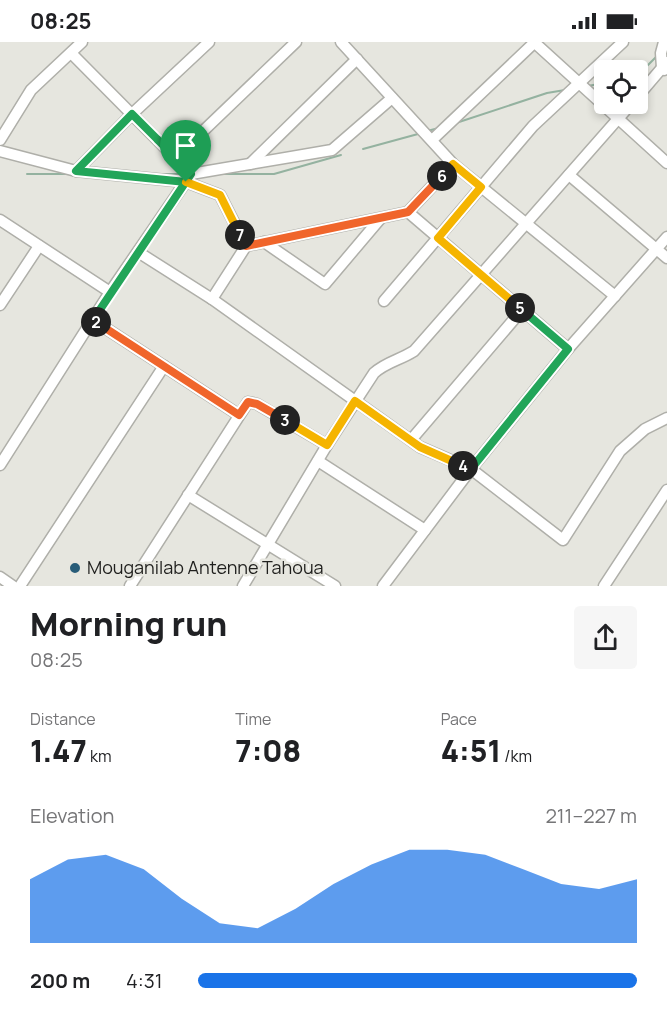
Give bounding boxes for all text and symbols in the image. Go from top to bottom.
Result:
text: 08:25 [30,6,91,36]
map controls [594,60,648,114]
button: locate [594,60,648,114]
pin [160,120,211,182]
icon: arrive [169,129,202,162]
pin: 6 [427,161,457,191]
text: 6 [437,165,447,187]
pin: 7 [225,220,255,250]
text: 7 [236,224,244,246]
pin: 5 [505,293,535,323]
text: 5 [515,297,525,319]
pin: 2 [81,307,111,337]
text: 2 [91,311,101,333]
pin: 3 [270,405,300,435]
text: 3 [280,409,290,431]
pin: 4 [448,451,478,481]
text: 4 [458,455,468,477]
place label: Mouganilab Antenne Tahoua [87,555,324,579]
marker: Mouganilab Antenne Tahoua [68,561,82,575]
text: Morning run [30,601,227,646]
button: share [574,606,637,669]
text: 08:25 [30,646,83,673]
text: Distance [30,708,96,730]
text: Time [235,708,271,730]
text: Pace [441,708,477,730]
text: 1.47 [30,730,87,771]
text: 7:08 [235,730,301,771]
text: 4:51 [441,730,501,771]
text: km [87,745,112,767]
text: /km [501,745,532,767]
text: Elevation [30,802,114,829]
text: 211–227 m [545,802,637,829]
text: 200 m [30,967,90,994]
text: 4:31 [126,967,163,994]

